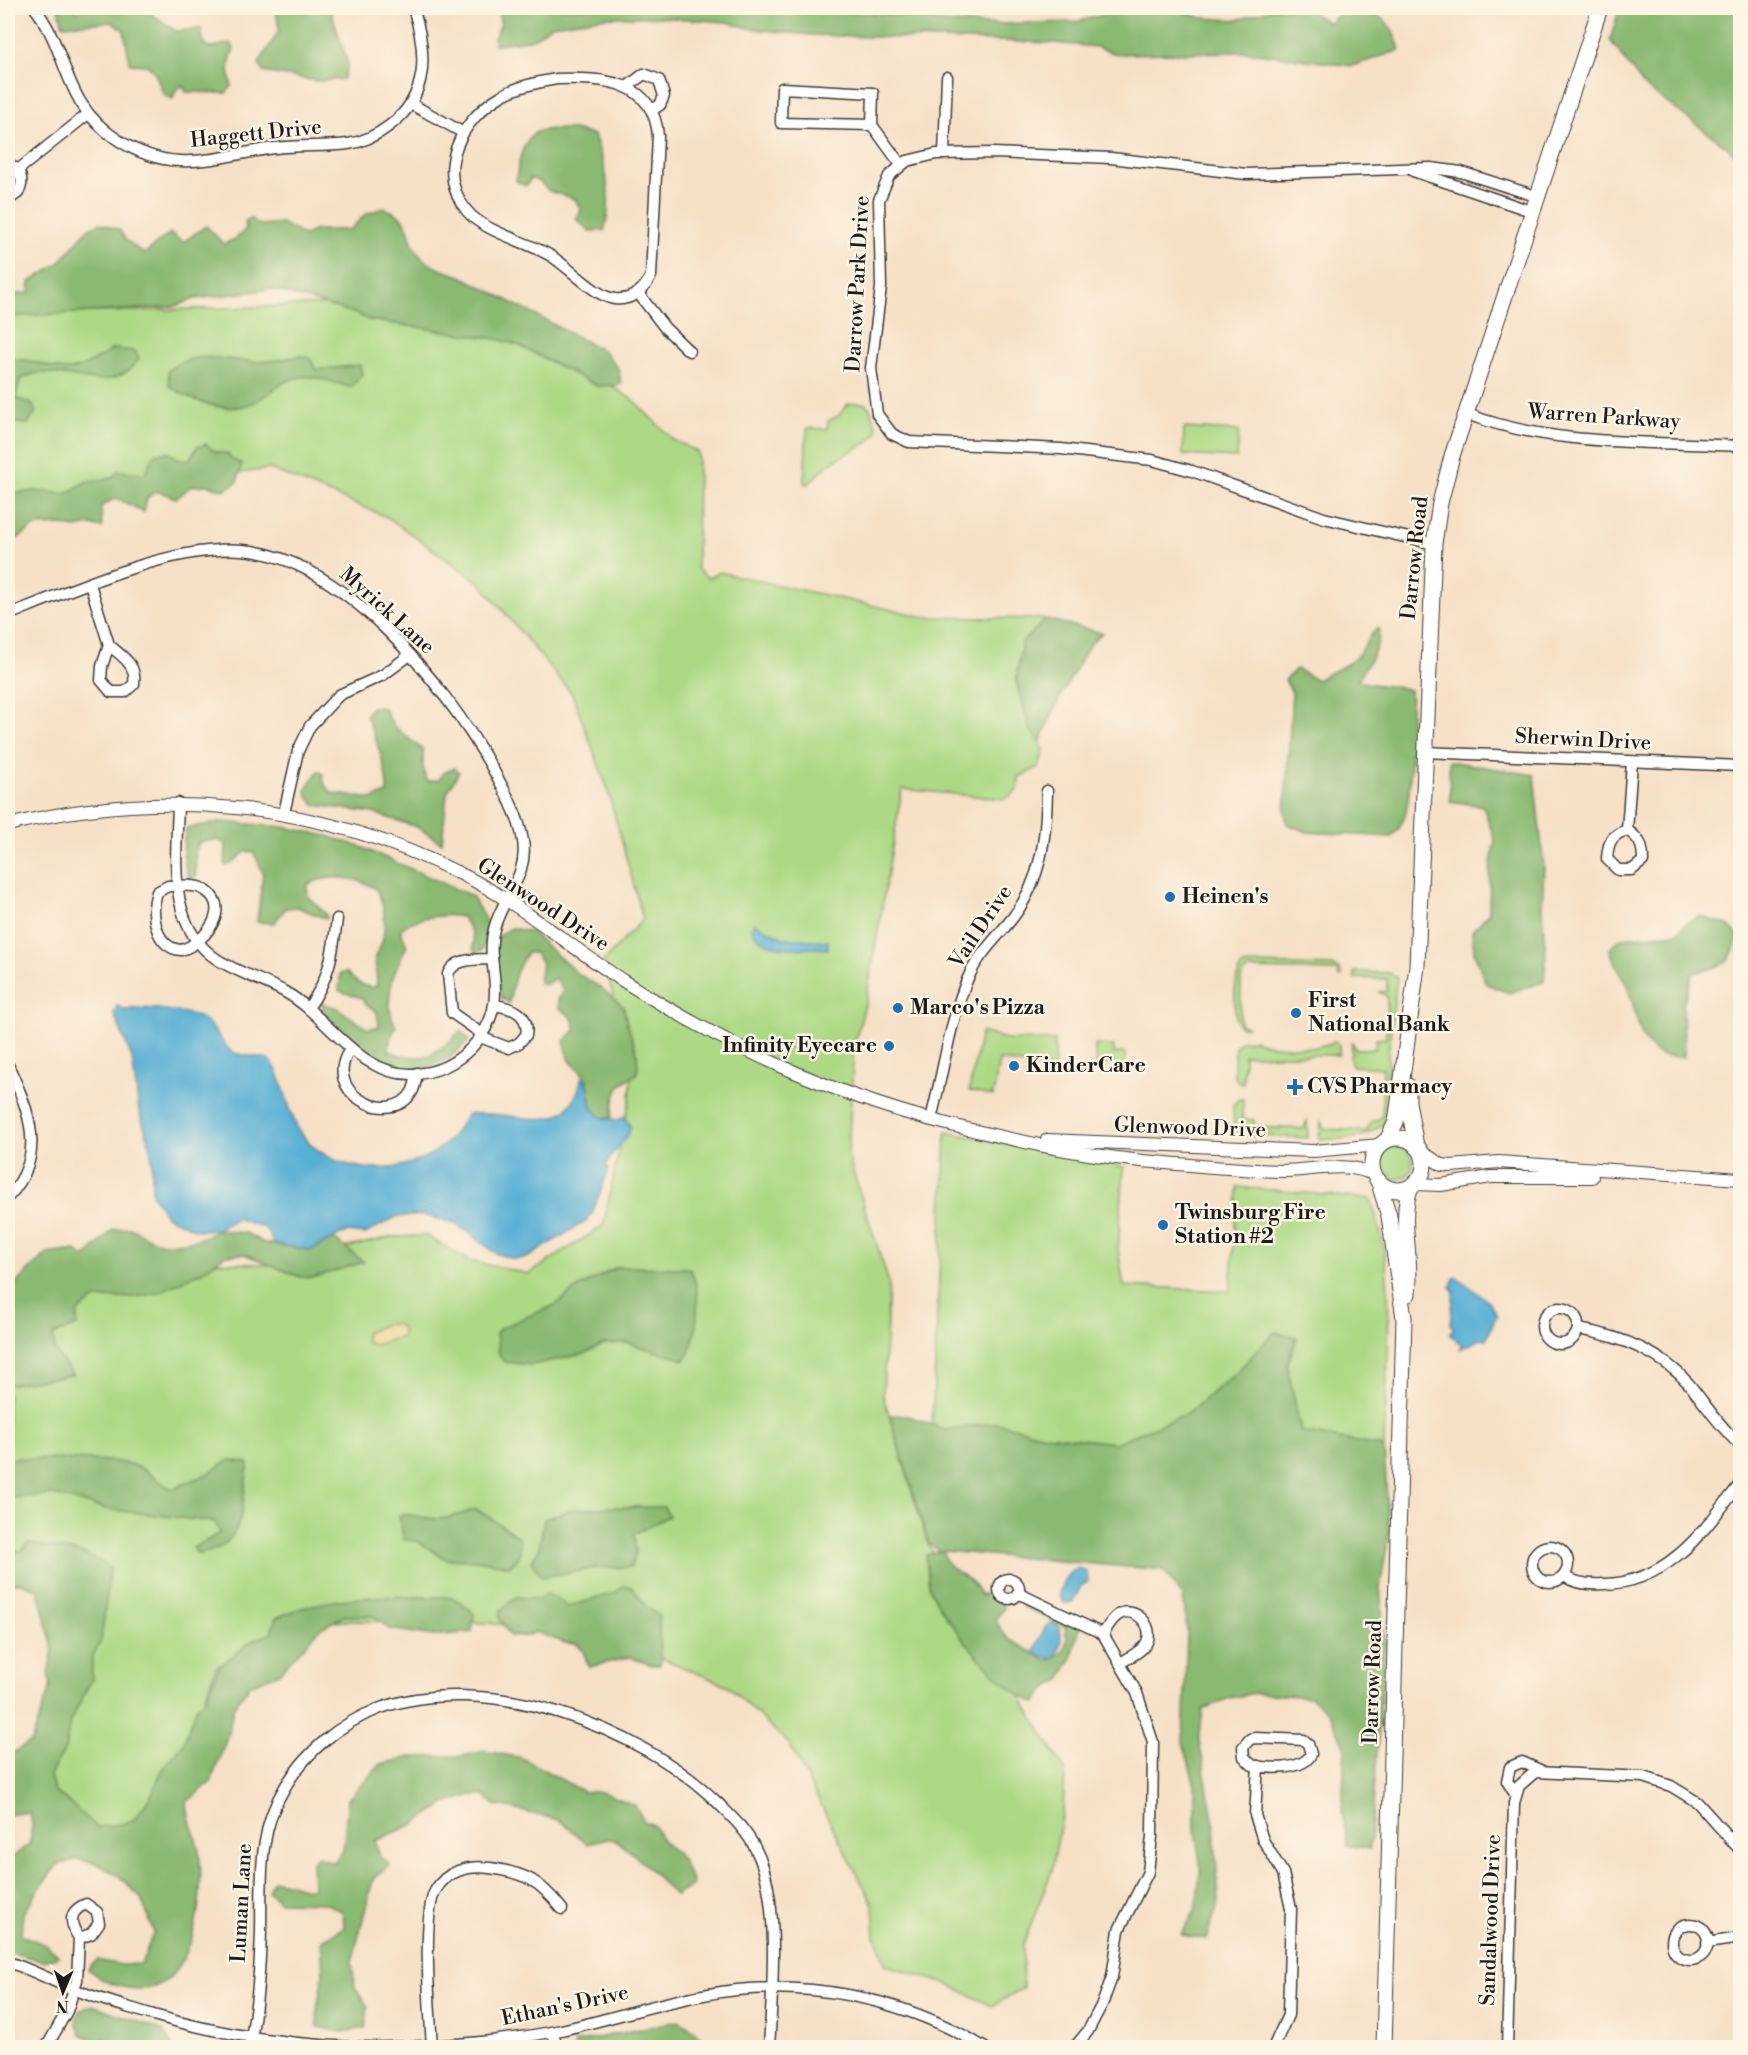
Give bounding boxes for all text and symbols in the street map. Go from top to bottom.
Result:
street label: Haggett Drive [189,114,323,154]
street label: Darrow Park Drive [840,195,876,373]
street label: Warren Parkway [1526,399,1682,435]
street label: Darrow Road [1396,495,1434,621]
street label: Myrick Lane [334,562,440,660]
street label: Sherwin Drive [1514,723,1652,757]
street label: Glenwood Drive [472,853,614,957]
street label: Vail Drive [943,880,1018,974]
place label: Heinen's [1182,884,1269,910]
marker: Heinen's [1163,890,1177,904]
place label: First National Bank [1308,988,1451,1038]
place label: Marco's Pizza [910,995,1045,1021]
marker: Marco's Pizza [891,1001,905,1015]
marker: First National Bank [1289,1006,1303,1020]
place label: Infinity Eyecare [722,1033,877,1059]
marker: Infinity Eyecare [882,1039,896,1053]
place label: KinderCare [1026,1053,1146,1079]
marker: KinderCare [1007,1059,1021,1073]
place label: CVS Pharmacy [1307,1074,1453,1100]
marker: CVS Pharmacy [1288,1080,1302,1094]
street label: Glenwood Drive [1113,1112,1267,1144]
place label: Twinsburg Fire Station #2 [1175,1200,1326,1250]
marker: Twinsburg Fire Station #2 [1156,1218,1170,1232]
street label: Darrow Road [1358,1619,1388,1744]
street label: Sandalwood Drive [1475,1834,1507,2006]
street label: Luman Lane [226,1843,258,1963]
north arrow [33,1962,93,2022]
street label: Ethan's Drive [499,1980,631,2032]
text: N [55,1996,69,2016]

